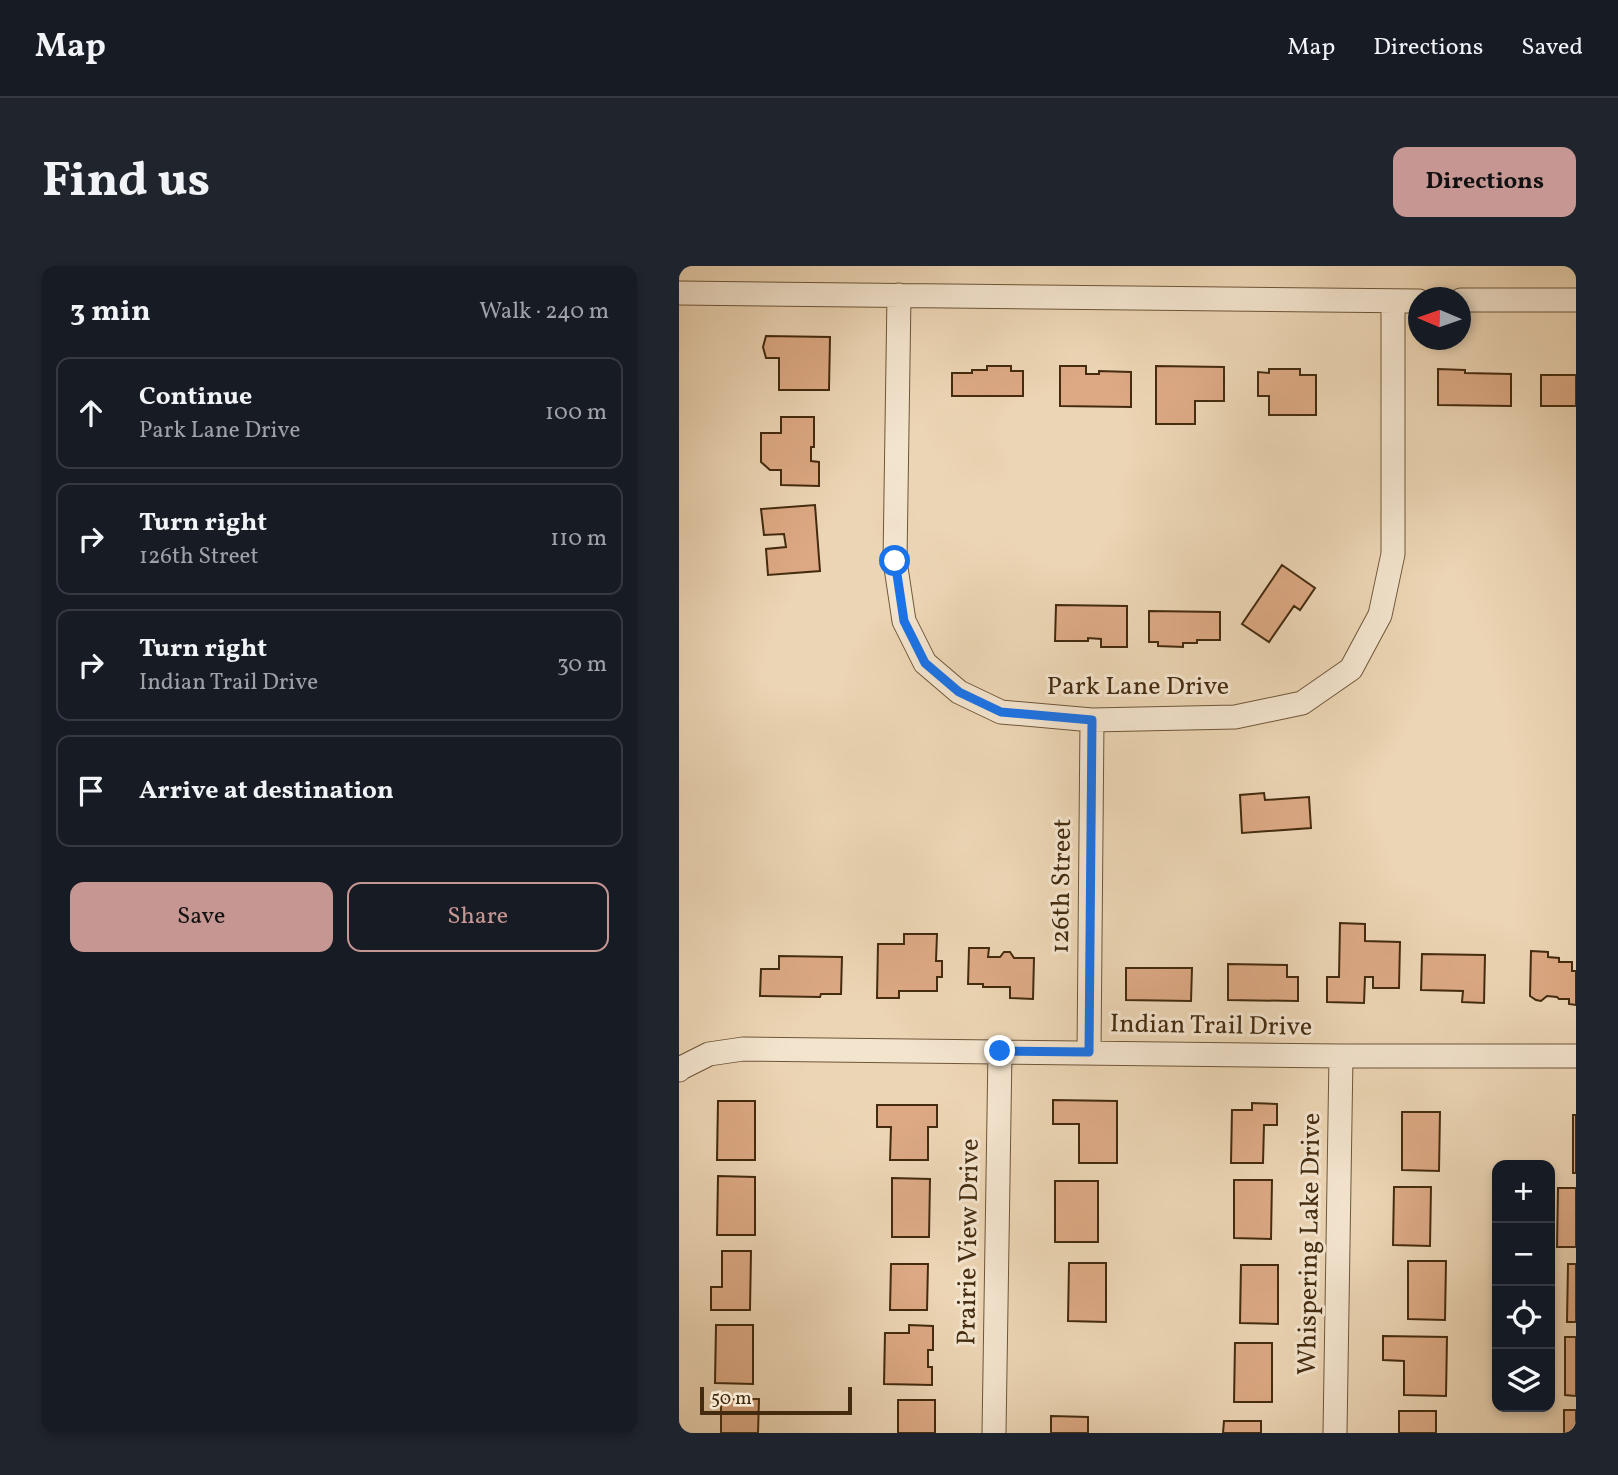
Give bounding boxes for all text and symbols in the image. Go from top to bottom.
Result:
text: Map [35,25,106,71]
text: Map [1287,31,1335,65]
text: Directions [1373,31,1483,65]
text: Saved [1521,31,1583,65]
button: Directions [1393,147,1576,217]
text: Find us [42,148,210,217]
north arrow [1408,287,1471,350]
text: 3 min [70,291,151,333]
text: Walk · 240 m [479,296,609,328]
text: Continue [139,379,252,415]
icon: ahead [72,394,110,432]
text: 100 m [545,397,607,429]
text: Park Lane Drive [139,415,300,447]
text: Turn right [139,505,267,541]
icon: right [72,520,110,558]
text: 110 m [550,523,607,555]
text: 126th Street [139,541,259,573]
route start [879,545,910,576]
text: Turn right [139,631,267,667]
icon: right [72,646,110,684]
text: 30 m [557,649,607,681]
text: Indian Trail Drive [139,667,318,699]
street label: Park Lane Drive [1047,669,1229,705]
icon: arrive [72,772,110,810]
text: Arrive at destination [139,773,394,809]
street label: 126th Street [1043,818,1081,954]
button: Save [70,882,333,952]
button: Share [347,882,609,952]
street label: Indian Trail Drive [1109,1006,1313,1046]
route end [984,1035,1015,1066]
street label: Whispering Lake Drive [1290,1112,1330,1376]
street label: Prairie View Drive [949,1138,989,1346]
map controls [1492,1160,1555,1412]
button: + [1492,1160,1555,1223]
button: − [1492,1223,1555,1286]
button: locate [1492,1286,1555,1349]
button: layers [1492,1349,1555,1412]
scale bar [700,1384,852,1416]
text: 50 m [711,1386,752,1412]

